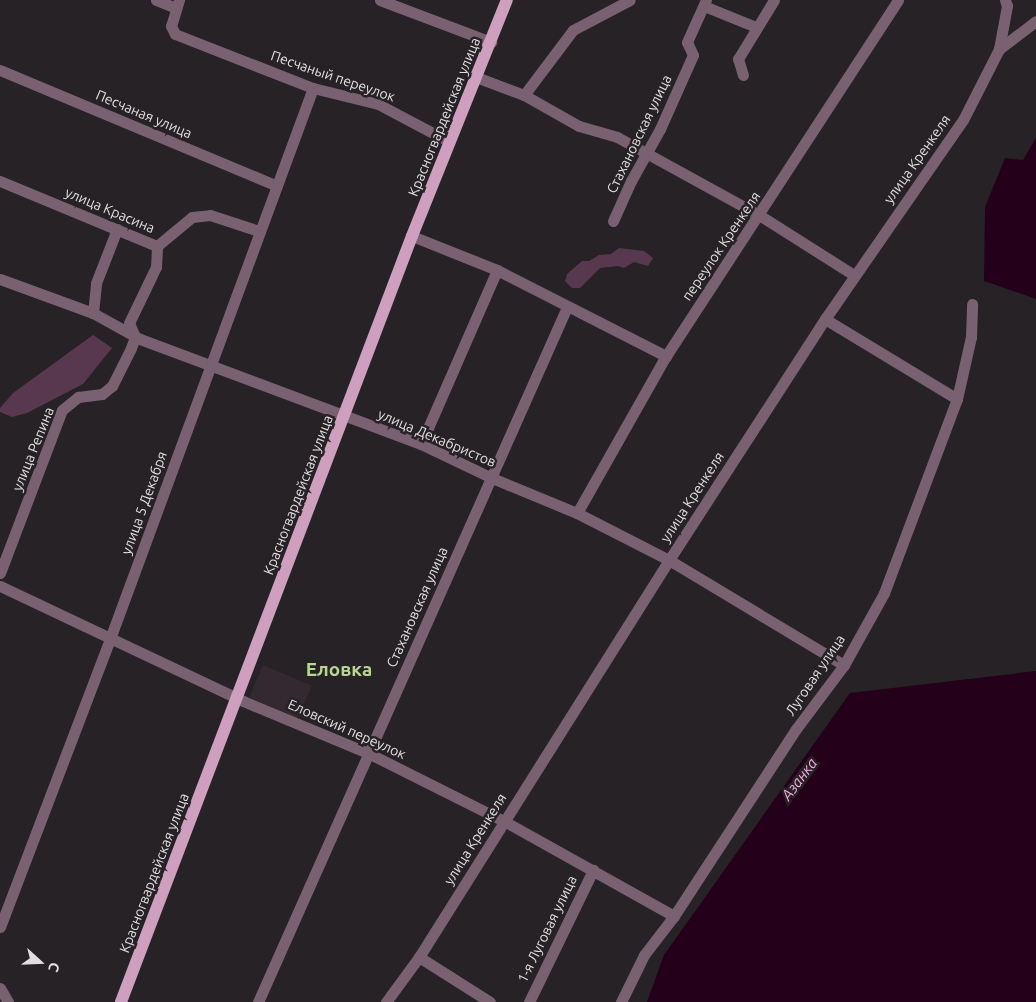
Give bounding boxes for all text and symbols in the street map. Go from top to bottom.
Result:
street label: Красногвардейская улица [404,35,484,199]
street label: Песчаный переулок [269,47,397,105]
street label: Стахановская улица [603,72,675,196]
street label: Песчаная улица [93,86,195,142]
street label: улица Кренкеля [880,111,954,207]
street label: улица Красина [63,184,157,236]
street label: переулок Кренкеля [678,188,764,304]
street label: улица Репина [9,405,57,493]
street label: улица Декабристов [375,405,499,471]
street label: Красногвардейская улица [260,413,336,577]
street label: улица 5 Декабря [118,449,170,557]
street label: улица Кренкеля [656,449,728,545]
street label: Стахановская улица [383,544,451,670]
street label: Луговая улица [782,631,848,719]
district label: Еловка [306,659,372,681]
street label: Еловский переулок [285,695,409,763]
water label: Азанка [777,754,821,804]
street label: улица Кренкеля [440,790,510,888]
street label: Красногвардейская улица [116,791,192,955]
street label: 1-я Луговая улица [514,873,580,985]
north arrow [15,937,65,987]
text: С [45,960,63,974]

